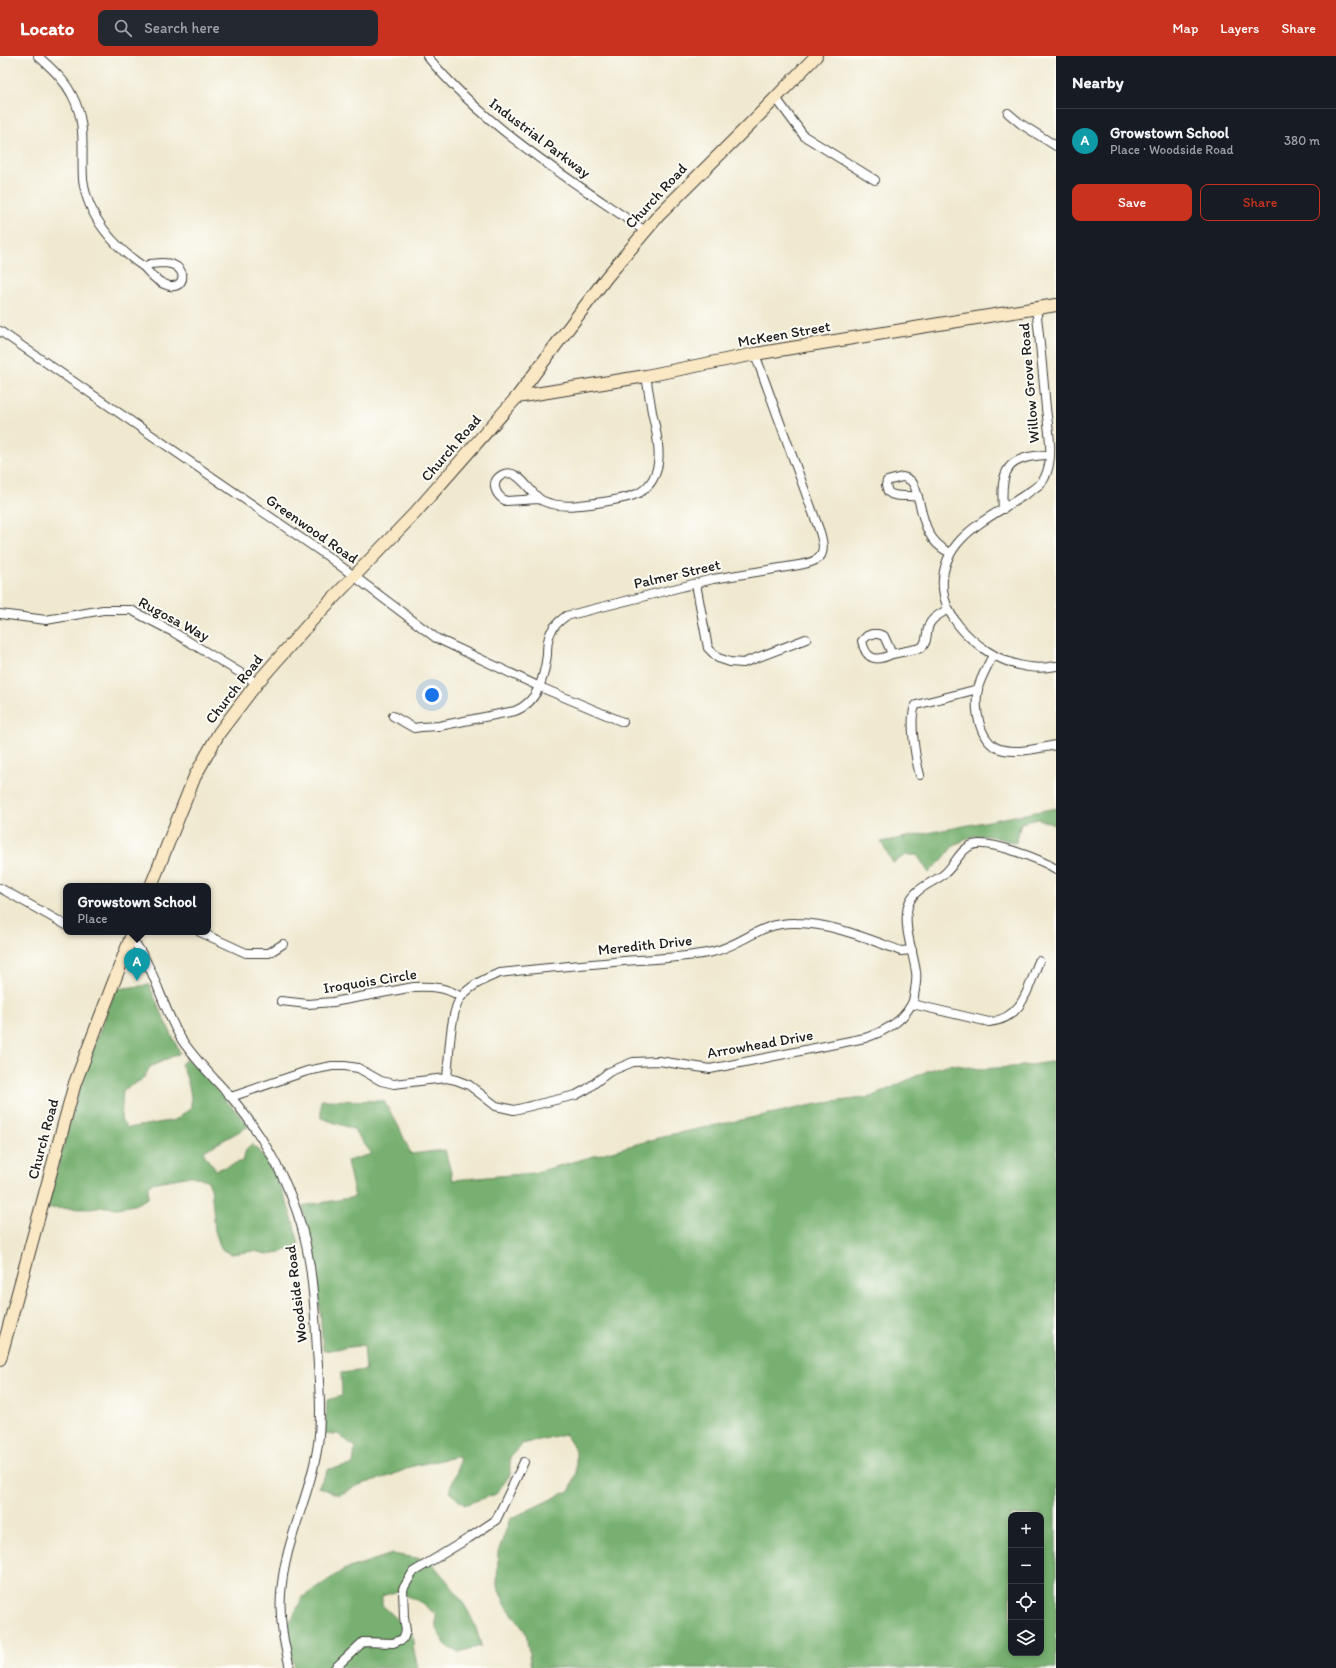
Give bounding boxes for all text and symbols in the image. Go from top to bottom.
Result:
search box [98,10,378,46]
text: Locato [20,17,74,40]
icon: search [112,17,134,39]
text: Search here [144,19,220,37]
text: Map [1173,20,1198,37]
text: Layers [1220,20,1259,37]
text: Share [1281,20,1316,37]
text: Nearby [1072,72,1124,92]
street label: Industrial Parkway [486,94,594,182]
text: Growstown School [1110,124,1229,142]
text: A [1081,133,1089,148]
text: 380 m [1284,133,1320,148]
text: Place · Woodside Road [1110,142,1234,157]
street label: Church Road [621,160,691,232]
button: Save [1072,184,1192,221]
button: Share [1200,184,1320,221]
street label: McKeen Street [736,317,832,351]
street label: Willow Grove Road [1015,322,1043,444]
street label: Church Road [417,411,485,485]
street label: Greenwood Road [263,491,361,567]
street label: Palmer Street [632,555,722,593]
street label: Rugosa Way [135,593,213,645]
street label: Church Road [201,651,267,727]
your location [422,685,442,705]
popup [63,883,211,935]
text: Growstown School [78,893,196,911]
text: Place [78,911,107,926]
street label: Meredith Drive [597,931,693,959]
pin: A [124,948,150,981]
street label: Iroquois Circle [322,965,418,997]
street label: Arrowhead Drive [706,1026,814,1062]
street label: Church Road [24,1097,62,1181]
street label: Woodside Road [281,1244,311,1344]
map controls [1008,1512,1044,1656]
button: + [1008,1512,1044,1548]
button: − [1008,1548,1044,1584]
button: locate [1008,1584,1044,1620]
button: layers [1008,1620,1044,1656]

